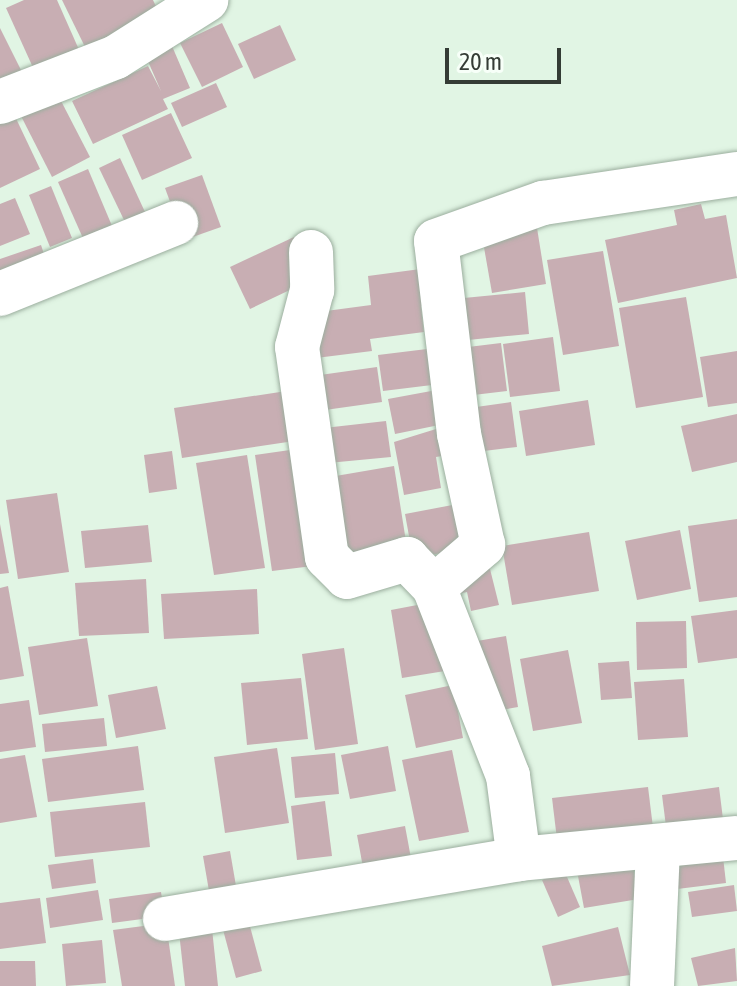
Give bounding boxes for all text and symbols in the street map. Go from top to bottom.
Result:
scale bar [449,32,565,82]
text: 20 m [459,48,502,75]

